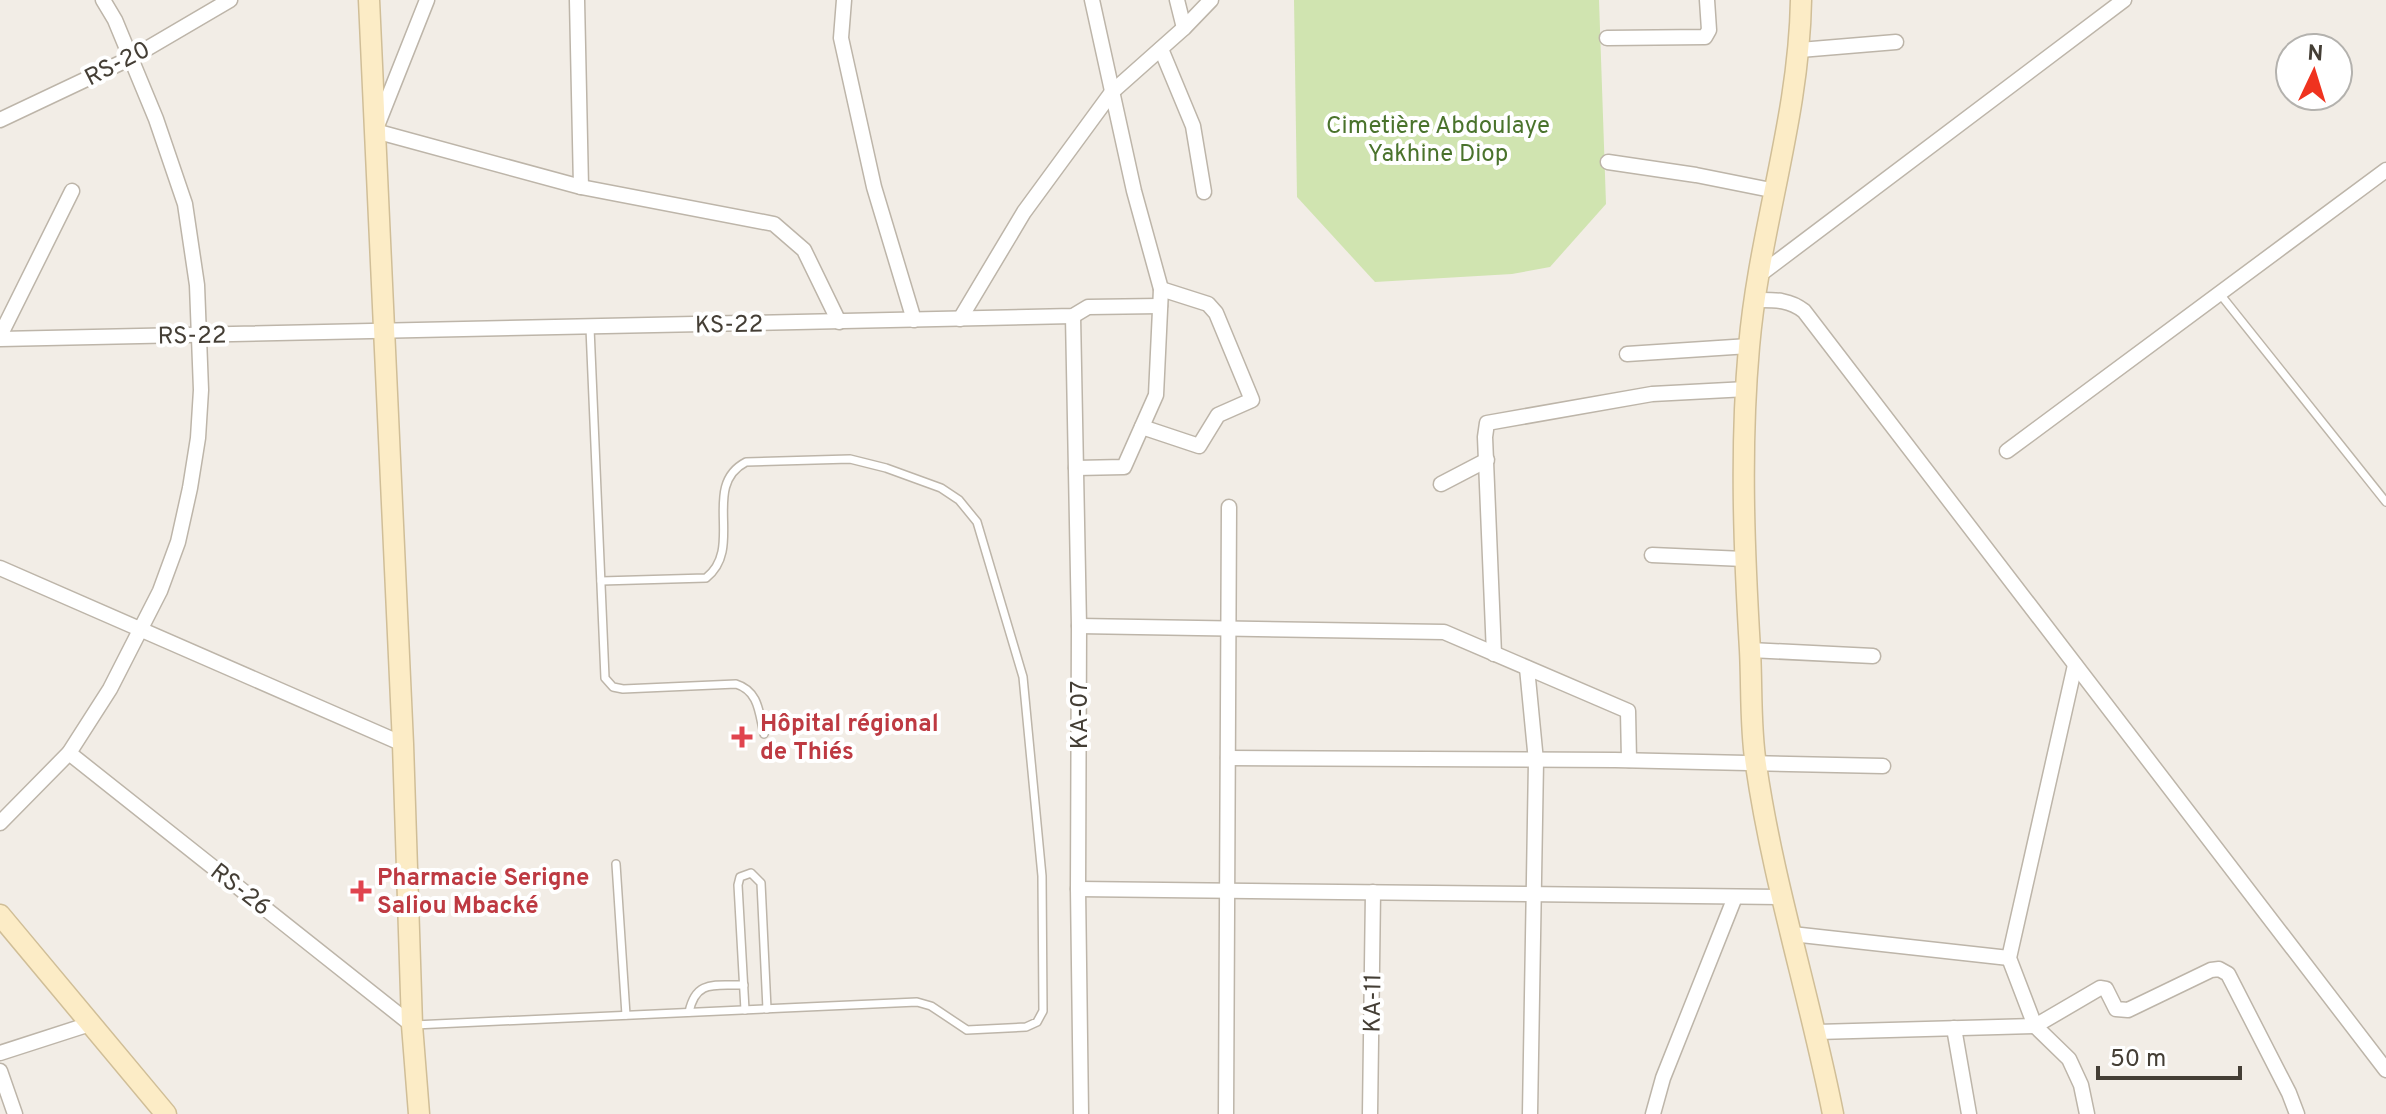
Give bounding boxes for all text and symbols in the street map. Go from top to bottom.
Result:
north arrow [2274,32,2354,112]
street label: RS-20 [80,36,156,94]
text: N [2306,41,2324,69]
park label: Cimetière Abdoulaye Yakhine Diop [1326,112,1550,170]
street label: KS-22 [695,310,764,342]
street label: RS-22 [157,321,227,353]
street label: KA-07 [1066,681,1096,749]
place label: Hôpital régional de Thiés [760,710,939,768]
marker: Hôpital régional de Thiés [731,726,753,748]
street label: RS-26 [204,858,276,923]
place label: Pharmacie Serigne Saliou Mbacké [377,864,589,922]
marker: Pharmacie Serigne Saliou Mbacké [352,882,370,900]
street label: KA-11 [1358,973,1390,1033]
scale bar [2098,1030,2240,1080]
text: 50 m [2110,1045,2166,1075]

